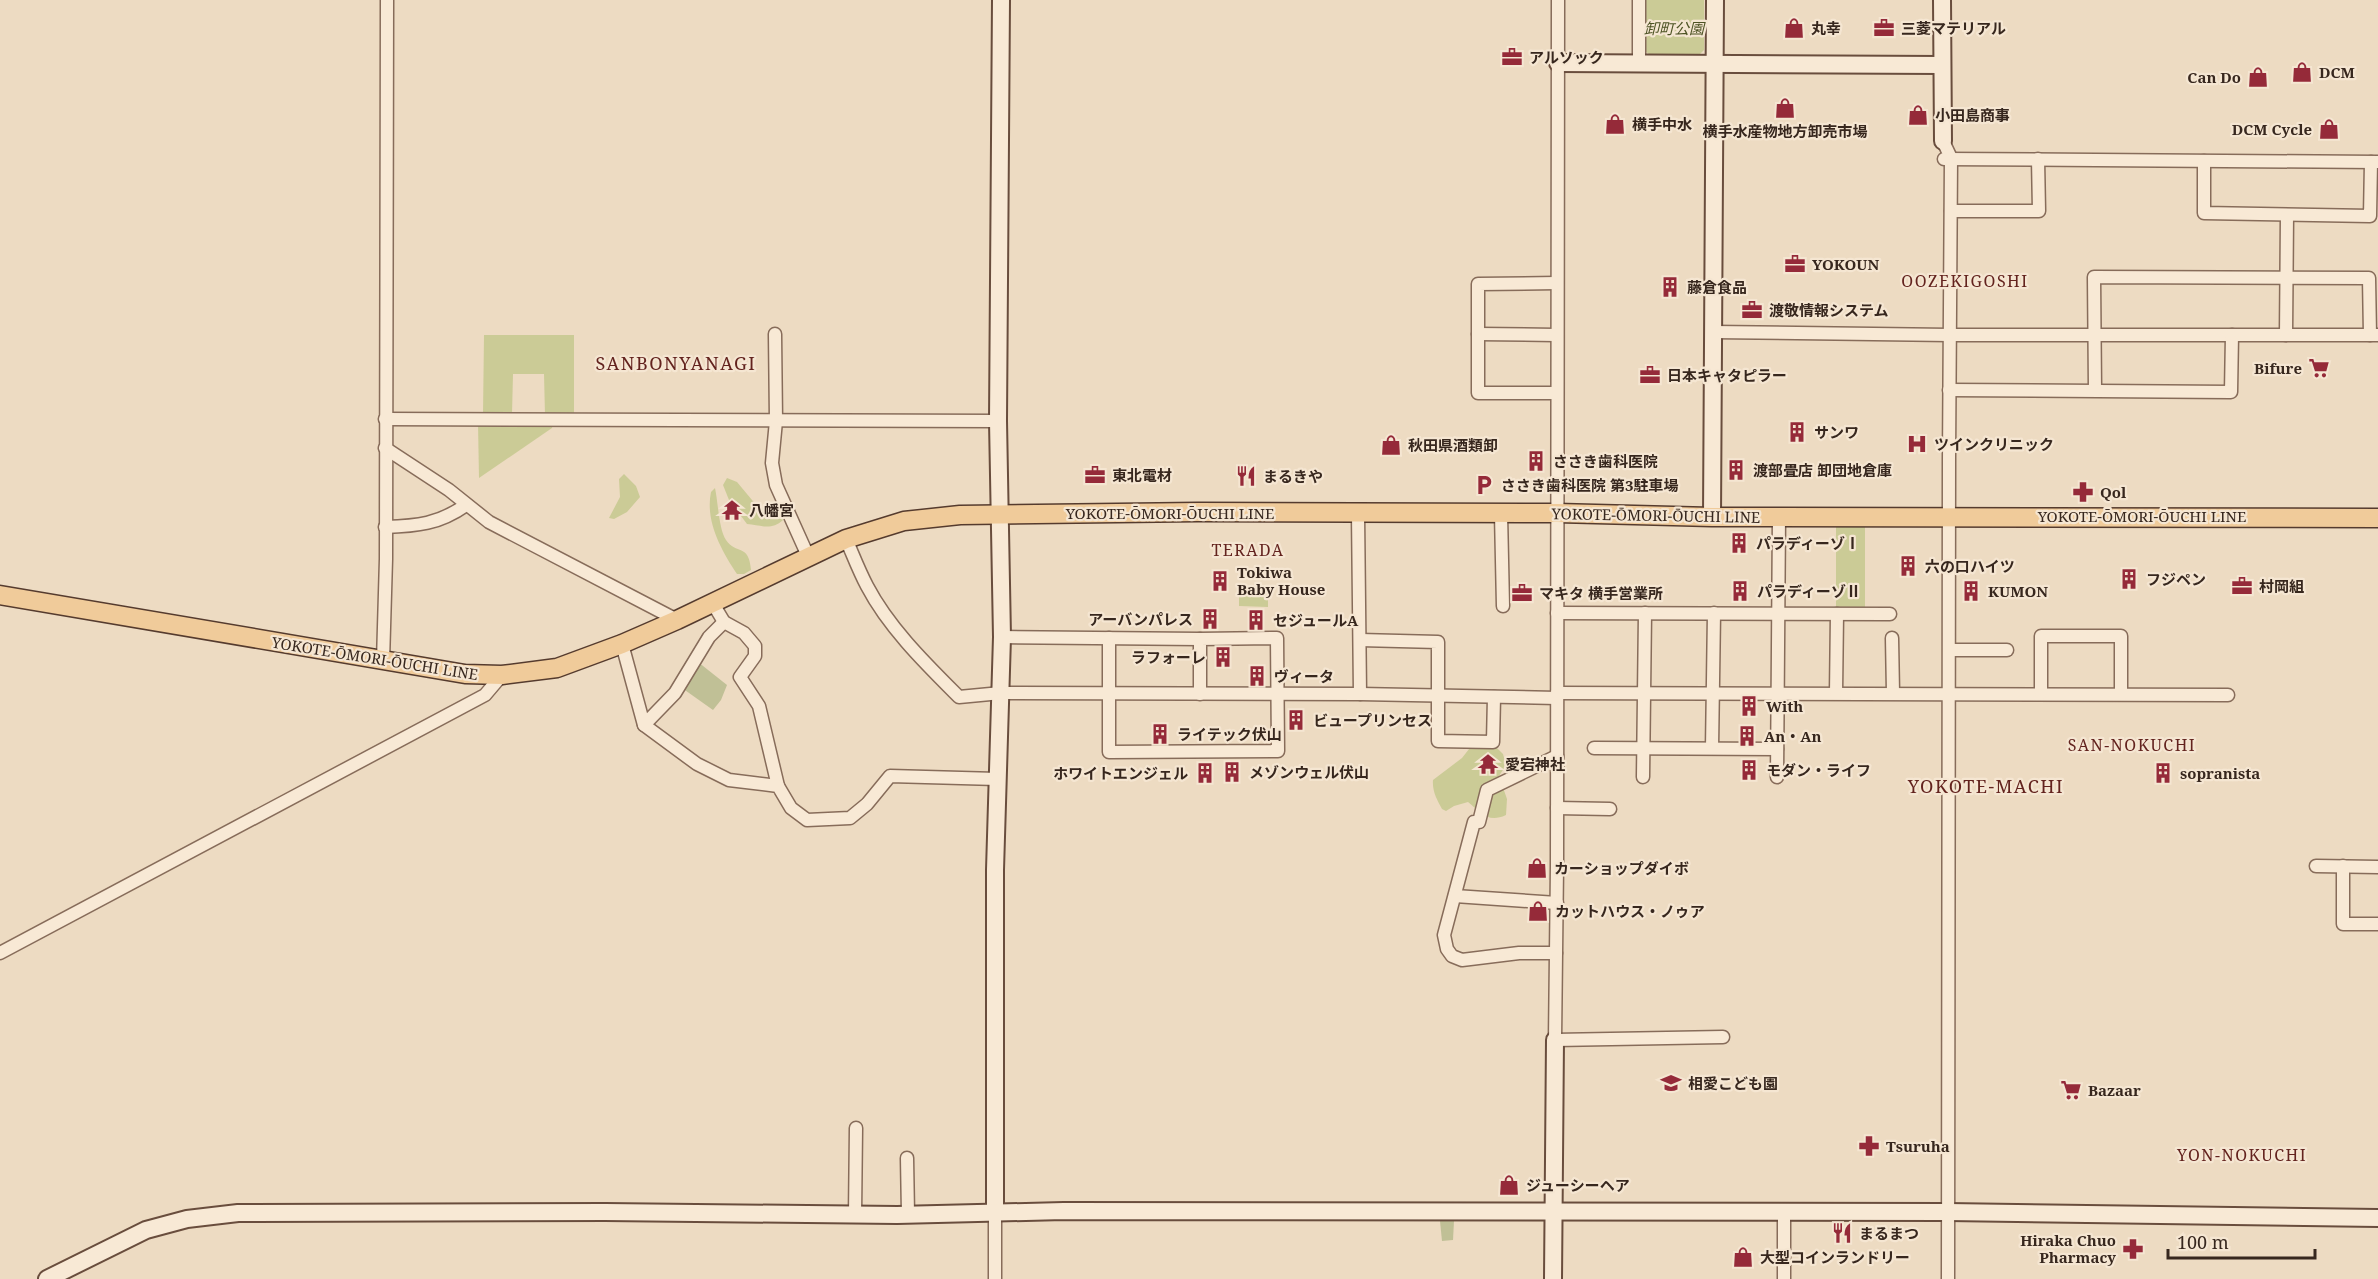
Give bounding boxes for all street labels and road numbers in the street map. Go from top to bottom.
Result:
street label: YOKOTE-ŌMORI-ŌUCHI LINE [1065,503,1274,523]
street label: YOKOTE-ŌMORI-ŌUCHI LINE [1551,503,1760,527]
street label: YOKOTE-ŌMORI-ŌUCHI LINE [2037,506,2246,526]
street label: YOKOTE-ŌMORI-ŌUCHI LINE [269,632,480,684]

